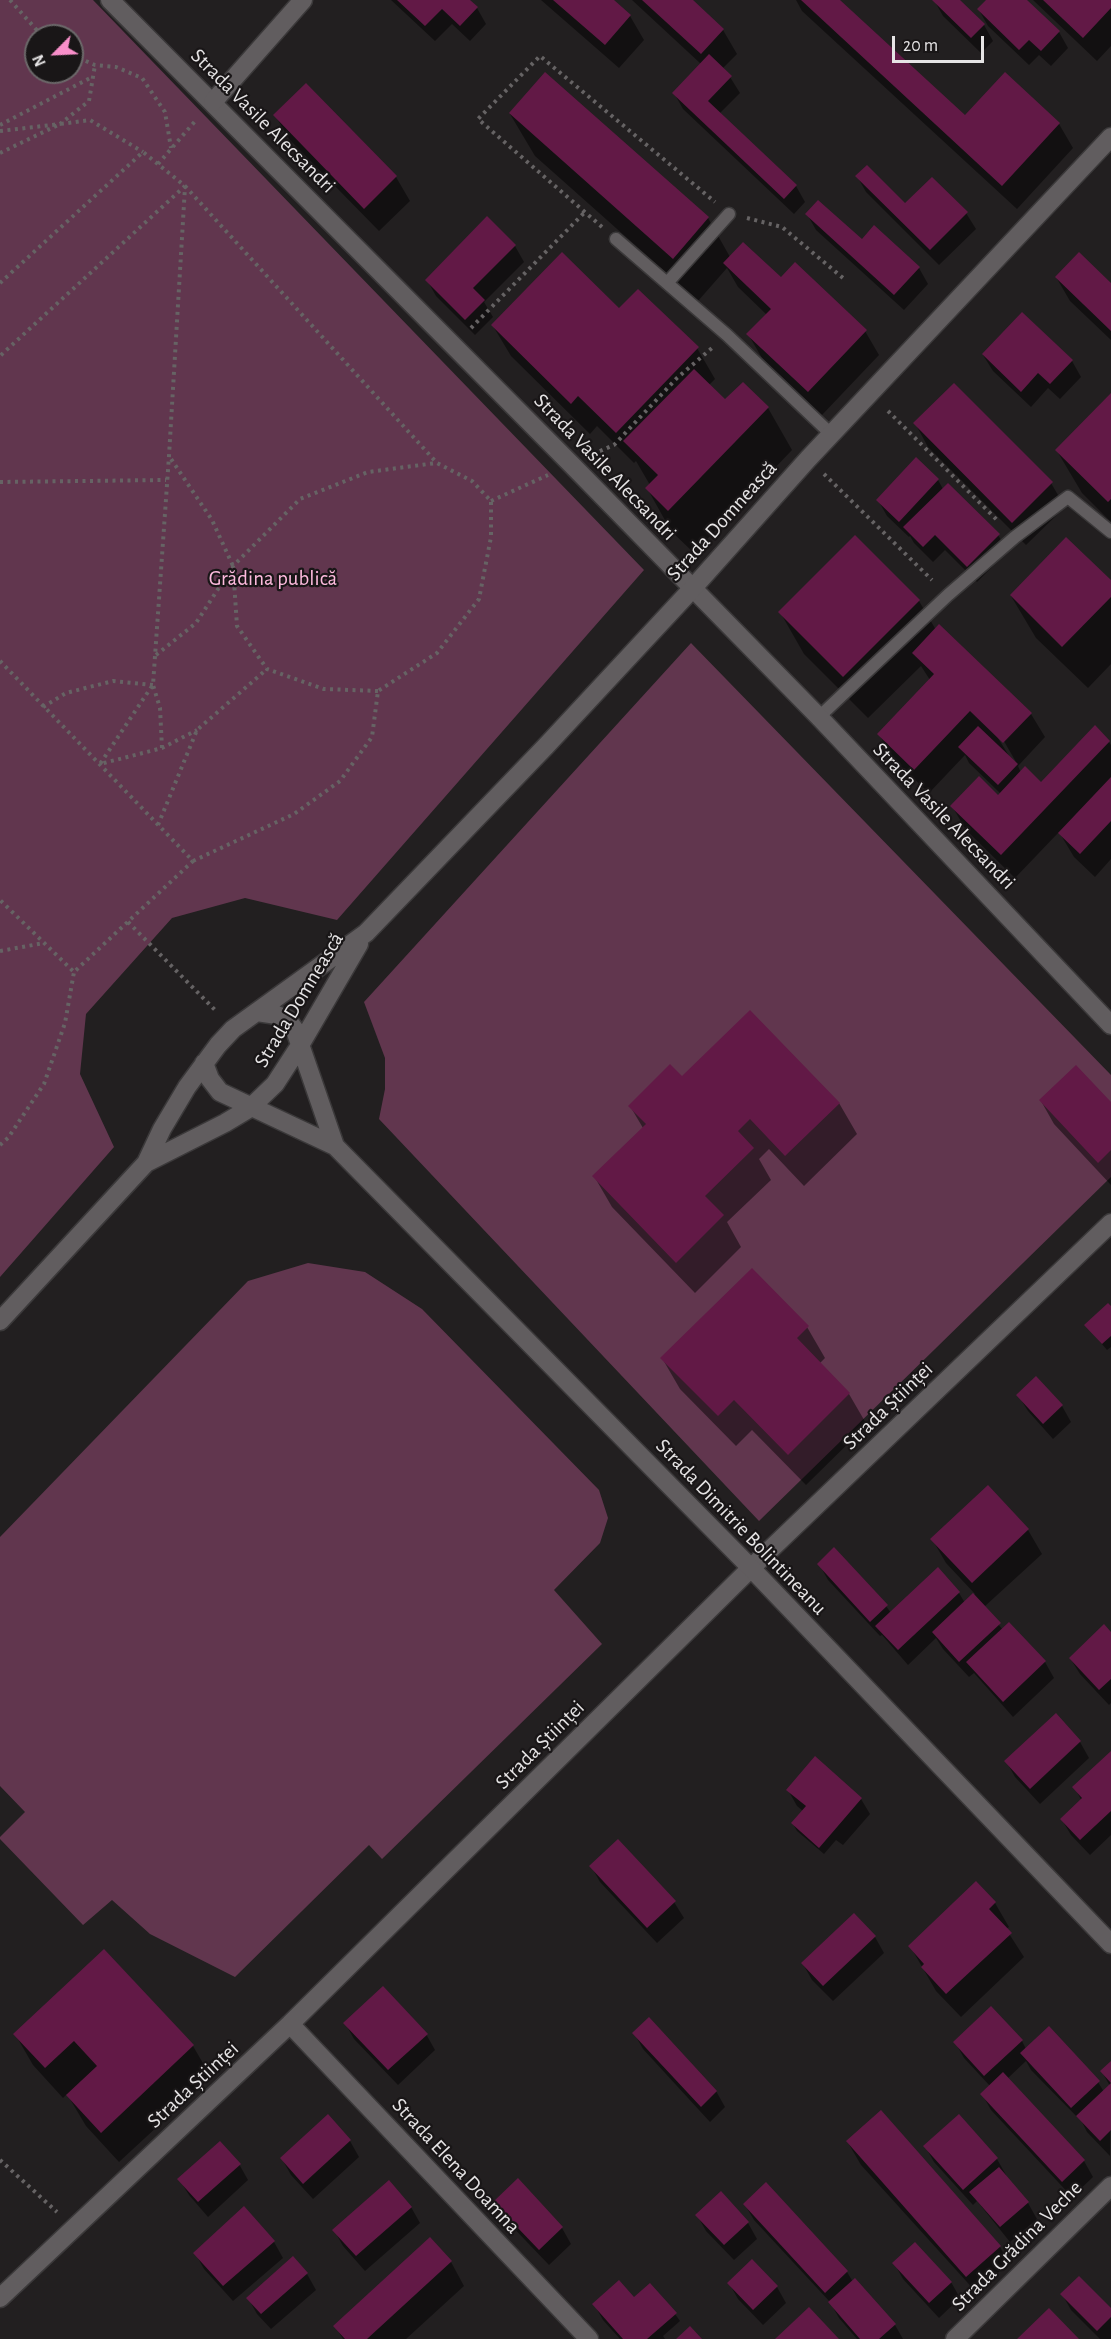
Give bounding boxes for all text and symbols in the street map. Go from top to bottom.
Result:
north arrow [24,24,84,84]
scale bar [895,24,986,62]
text: 20 m [903,37,938,55]
street label: Strada Vasile Alecsandri [185,43,341,199]
text: N [30,52,49,69]
street label: Strada Vasile Alecsandri [528,388,682,546]
street label: Strada Domnească [662,456,782,586]
park label: Grădina publică [209,566,337,592]
street label: Strada Vasile Alecsandri [867,737,1021,895]
street label: Strada Domnească [249,928,349,1072]
street label: Strada Științei [838,1357,938,1455]
street label: Strada Dimitrie Bolintineanu [650,1434,832,1620]
street label: Strada Științei [490,1695,590,1795]
street label: Strada Științei [142,2036,244,2134]
street label: Strada Elena Doamna [387,2093,525,2239]
street label: Strada Grădina Veche [946,2175,1088,2317]

